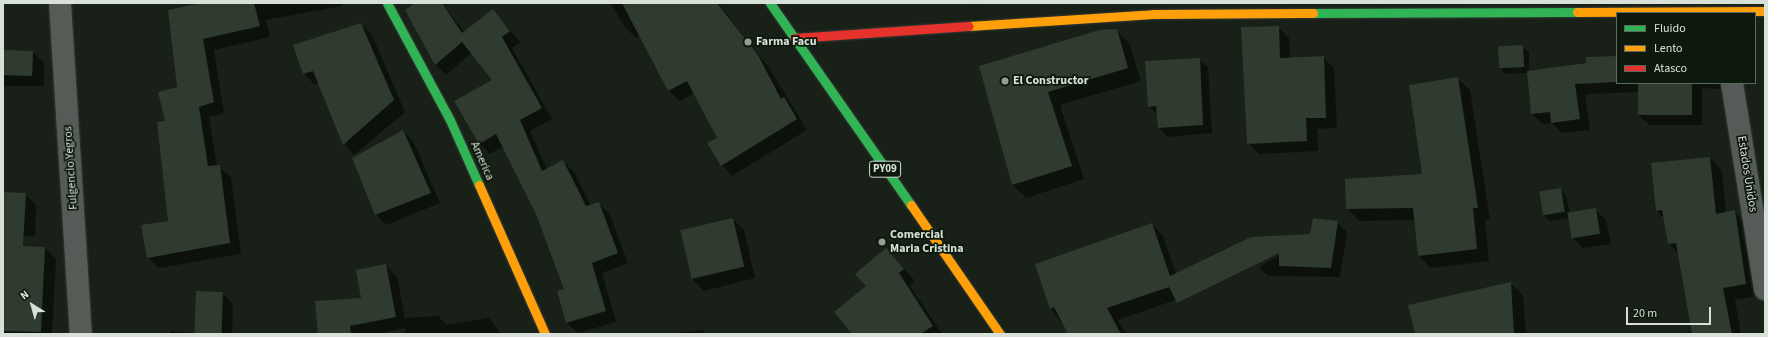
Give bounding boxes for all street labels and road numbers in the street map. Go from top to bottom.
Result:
street label: Fulgencio Yegros [61,126,81,210]
street label: Estados Unidos [1734,135,1760,213]
street label: America [467,139,497,183]
road number: PY09 [869,160,901,178]

